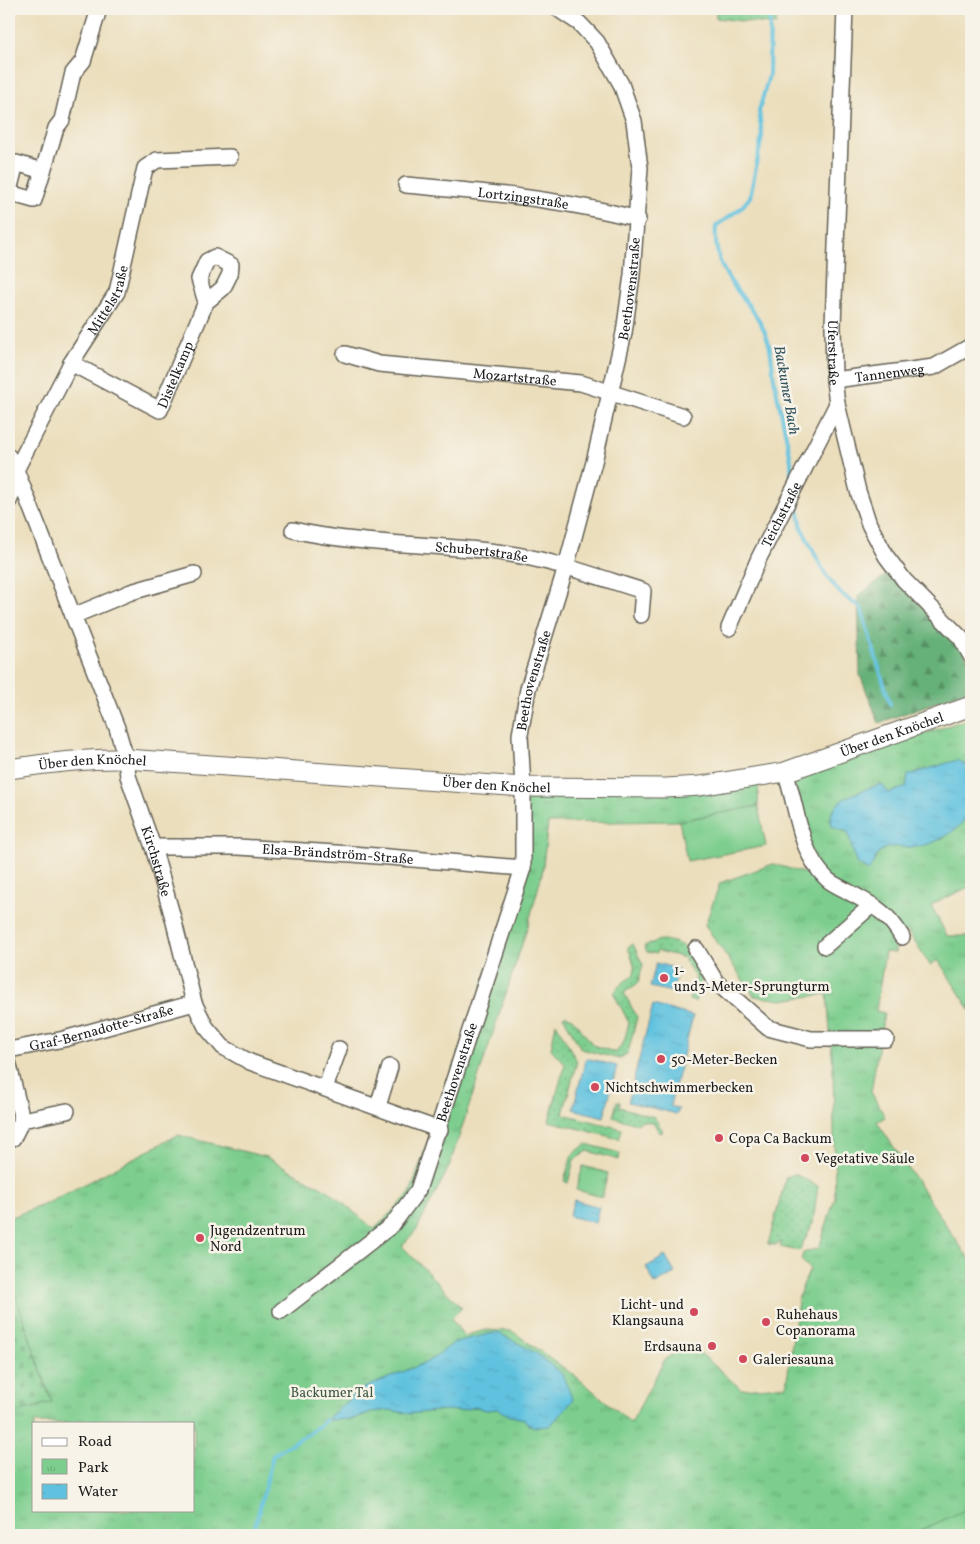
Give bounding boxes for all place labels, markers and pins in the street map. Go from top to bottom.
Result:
place label: 1- und3-Meter-Sprungturm [674,962,830,997]
marker: 1- und3-Meter-Sprungturm [658,972,670,984]
place label: 50-Meter-Becken [671,1051,778,1070]
marker: 50-Meter-Becken [655,1053,667,1065]
place label: Nichtschwimmerbecken [605,1079,753,1098]
marker: Nichtschwimmerbecken [589,1081,601,1093]
place label: Copa Ca Backum [729,1130,832,1149]
marker: Copa Ca Backum [713,1132,725,1144]
place label: Vegetative Säule [815,1150,915,1169]
marker: Vegetative Säule [799,1152,811,1164]
place label: Jugendzentrum Nord [210,1222,306,1257]
marker: Jugendzentrum Nord [194,1232,206,1244]
place label: Licht- und Klangsauna [612,1296,684,1331]
marker: Licht- und Klangsauna [688,1306,700,1318]
place label: Ruhehaus Copanorama [776,1306,856,1341]
marker: Ruhehaus Copanorama [760,1316,772,1328]
place label: Erdsauna [644,1338,702,1357]
marker: Erdsauna [706,1340,718,1352]
place label: Galeriesauna [753,1351,834,1370]
marker: Galeriesauna [737,1353,749,1365]

